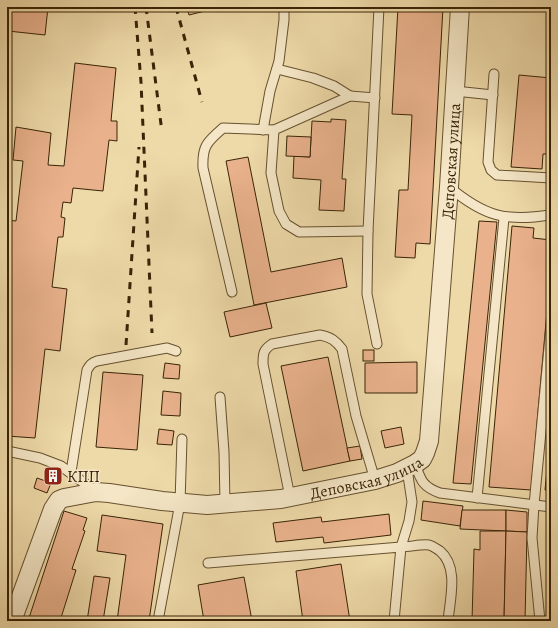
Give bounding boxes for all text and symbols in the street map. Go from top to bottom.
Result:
street label: Деповская улица [437,102,466,220]
street label: Деповская улица [308,451,428,505]
building icon: КПП [42,465,64,487]
place label: КПП [67,466,100,488]

